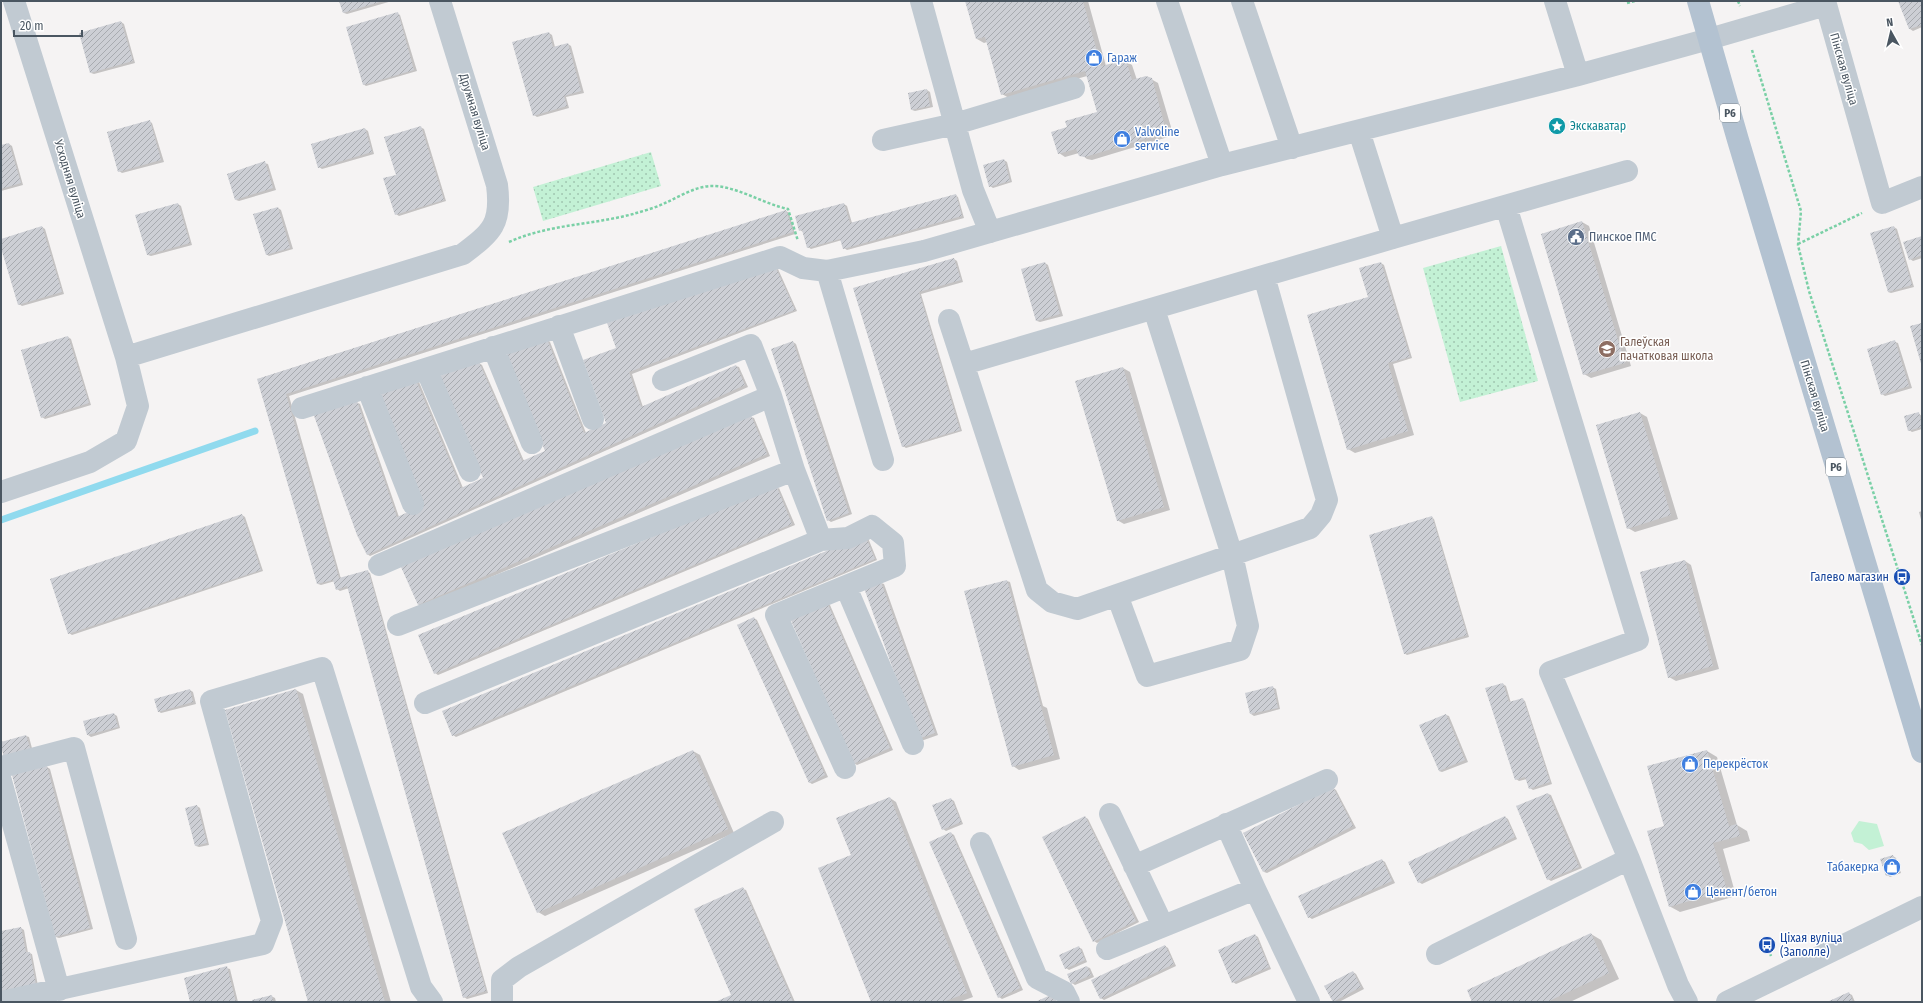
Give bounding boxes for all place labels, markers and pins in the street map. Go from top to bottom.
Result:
shop icon: Гараж [1084,48,1104,68]
place label: Гараж [1107,51,1137,65]
place icon: Экскаватар [1547,116,1567,136]
place label: Экскаватар [1570,119,1626,133]
place label: Valvoline service [1135,125,1180,153]
shop icon: Valvoline service [1112,129,1132,149]
public building icon: Пинское ПМС [1566,227,1586,247]
place label: Пинское ПМС [1589,230,1657,244]
place label: Галеўская пачатковая школа [1620,335,1714,363]
school or university icon: Галеўская пачатковая школа [1597,339,1617,359]
bus stop icon: Галево магазин [1892,567,1912,587]
place label: Галево магазин [1810,570,1889,584]
shop icon: Перекрёсток [1680,754,1700,774]
place label: Перекрёсток [1703,757,1768,771]
shop icon: Табакерка [1882,857,1902,877]
place label: Табакерка [1827,860,1879,874]
shop icon: Ценент/бетон [1683,882,1703,902]
place label: Ценент/бетон [1706,885,1777,899]
place label: Ціхая вуліца (Заполле) [1780,931,1843,959]
bus stop icon: Ціхая вуліца (Заполле) [1757,935,1777,955]

